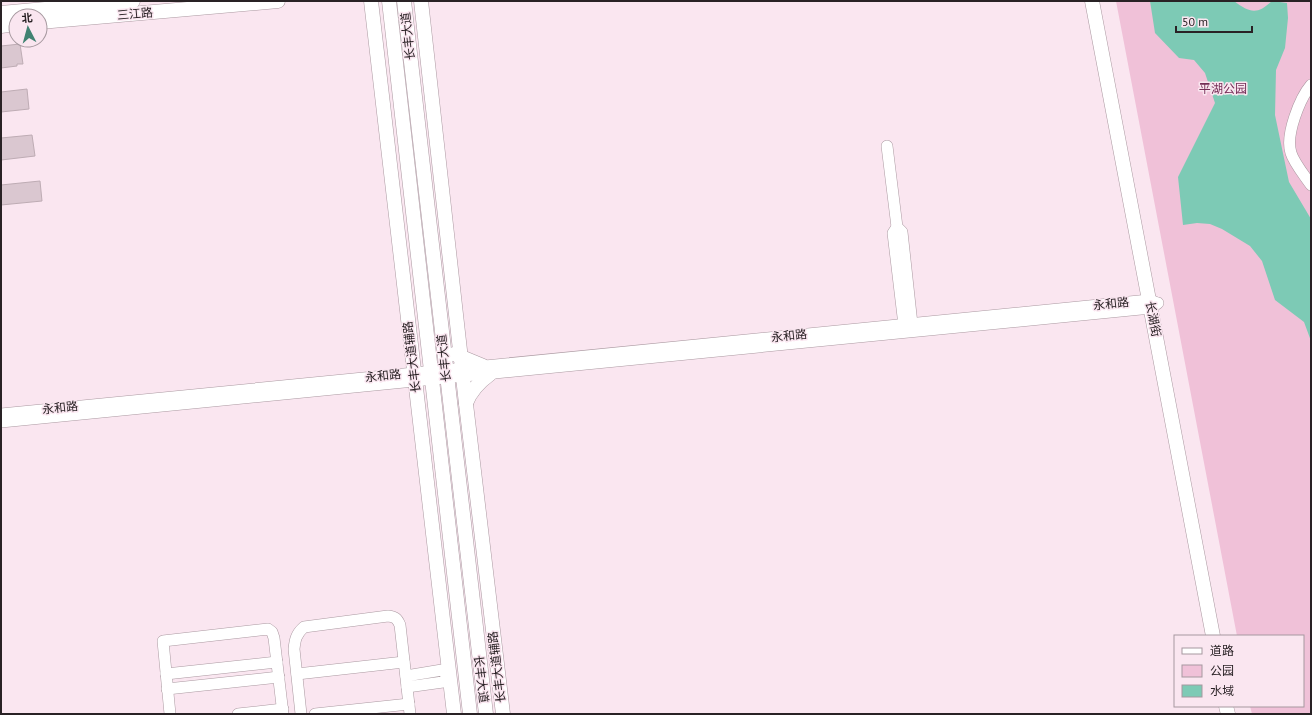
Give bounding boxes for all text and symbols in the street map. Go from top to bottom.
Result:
street label: 三江路 [116,4,154,23]
north arrow [8,8,48,48]
scale bar [1176,8,1252,34]
text: 北 [21,11,33,26]
street label: 长丰大道 [398,11,417,61]
text: 50 m [1182,14,1208,29]
park label: 平湖公园 [1199,81,1247,96]
street label: 永和路 [1092,294,1130,313]
street label: 长湖街 [1143,300,1164,338]
street label: 长丰大道辅路 [400,320,423,394]
street label: 永和路 [770,326,808,345]
street label: 长丰大道 [434,333,453,383]
street label: 永和路 [364,366,402,385]
street label: 永和路 [41,398,79,417]
street label: 长丰大道辅路 [485,630,508,704]
legend [1174,635,1304,707]
text: 道路 [1210,643,1234,658]
street label: 长丰大道 [471,654,492,704]
text: 公园 [1210,663,1234,678]
text: 水域 [1210,683,1234,698]

